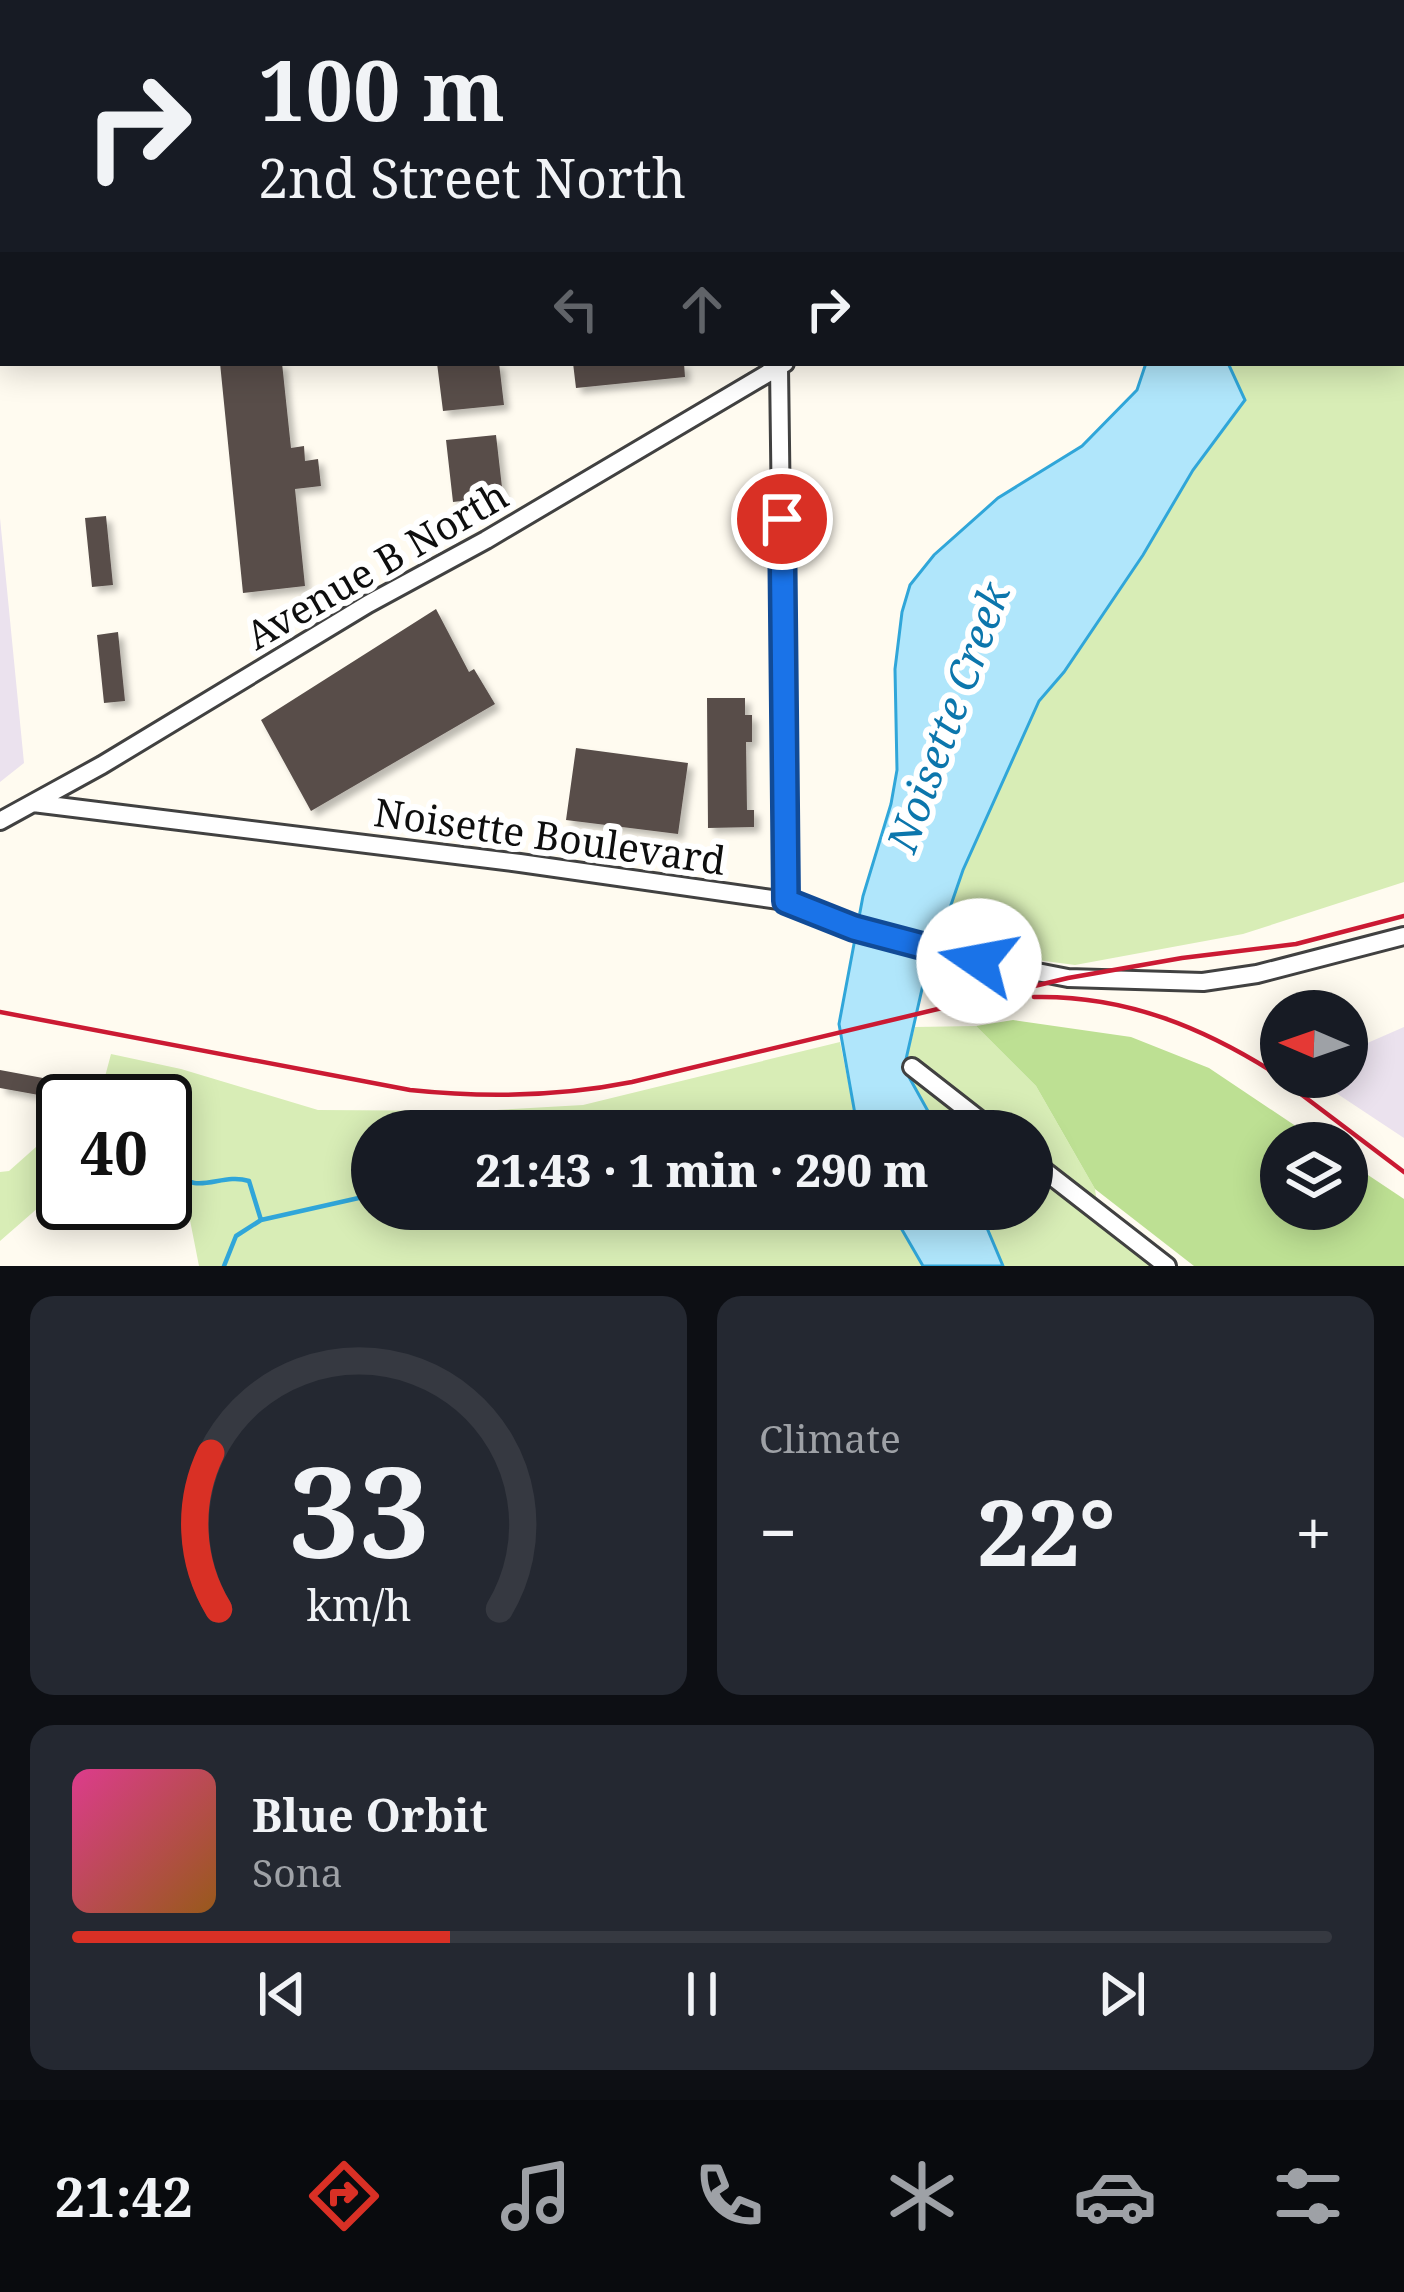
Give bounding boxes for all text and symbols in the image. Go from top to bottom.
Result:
text: 100 m [258,31,505,146]
icon: right [60,48,216,204]
text: 2nd Street North [258,140,686,214]
icon: left [543,276,609,342]
icon: ahead [669,276,735,342]
icon: right [795,276,861,342]
street label: Avenue B North [235,467,517,661]
pin [731,468,833,570]
icon: arrive [749,486,815,552]
water label: Noisette Creek [872,573,1023,860]
street label: Noisette Boulevard [371,784,729,886]
position arrow [916,898,1042,1024]
north arrow [1260,990,1368,1098]
map controls [1260,990,1368,1230]
speed limit sign: 40 [36,1074,192,1230]
button: layers [1260,1122,1368,1230]
text: 21:43 · 1 min · 290 m [475,1139,929,1200]
text: Climate [759,1411,901,1464]
text: 33 [288,1425,429,1595]
text: 22° [977,1470,1115,1592]
text: − [759,1486,797,1576]
text: + [1295,1486,1332,1576]
text: km/h [306,1574,411,1633]
text: Blue Orbit [252,1784,488,1845]
text: Sona [252,1845,343,1898]
icon: previous [249,1961,315,2027]
icon: pause [669,1961,735,2027]
icon: next [1089,1961,1155,2027]
icon: directions [302,2154,386,2238]
icon: music [494,2154,578,2238]
icon: phone [687,2154,771,2238]
icon: climate [880,2154,964,2238]
icon: car [1073,2154,1157,2238]
icon: filters [1266,2154,1350,2238]
text: 21:42 [54,2159,193,2233]

